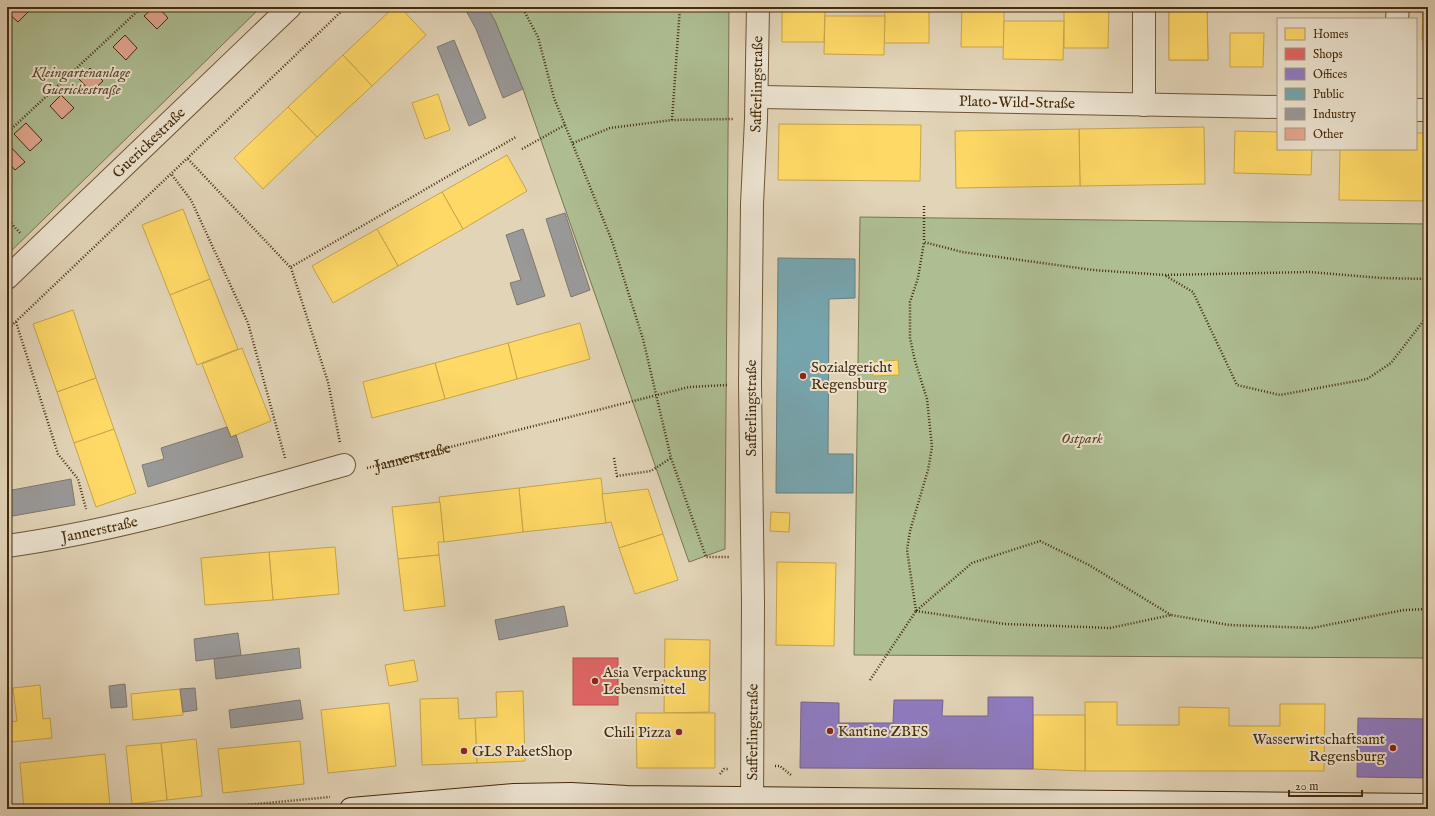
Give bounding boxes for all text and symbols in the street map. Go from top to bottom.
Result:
legend [1277,18,1417,150]
text: Homes [1313,27,1349,42]
street label: Safferlingstraße [746,35,767,133]
text: Shops [1313,47,1343,63]
park label: Kleingartenanlage Guerickestraße [31,63,130,99]
text: Offices [1313,67,1347,82]
text: Public [1313,87,1344,102]
street label: Plato-Wild-Straße [959,92,1075,113]
street label: Guerickestraße [108,103,190,182]
text: Industry [1313,107,1356,122]
text: Other [1313,127,1344,142]
place label: Sozialgericht Regensburg [811,358,892,394]
street label: Safferlingstraße [742,360,761,456]
marker: Sozialgericht Regensburg [798,371,808,381]
park label: Ostpark [1061,429,1103,448]
street label: Jannerstraße [371,438,453,476]
street label: Jannerstraße [58,512,140,547]
place label: Asia Verpackung Lebensmittel [602,663,707,699]
marker: Asia Verpackung Lebensmittel [590,676,600,686]
street label: Safferlingstraße [743,683,763,780]
place label: Kantine ZBFS [838,722,928,741]
place label: Chili Pizza [604,723,672,742]
marker: Kantine ZBFS [825,726,835,736]
marker: Chili Pizza [674,727,684,737]
place label: Wasserwirtschaftsamt Regensburg [1252,730,1386,766]
place label: GLS PaketShop [472,742,572,761]
marker: Wasserwirtschaftsamt Regensburg [1388,743,1398,753]
marker: GLS PaketShop [459,746,469,756]
scale bar [1289,772,1362,798]
text: 20 m [1295,779,1318,794]

